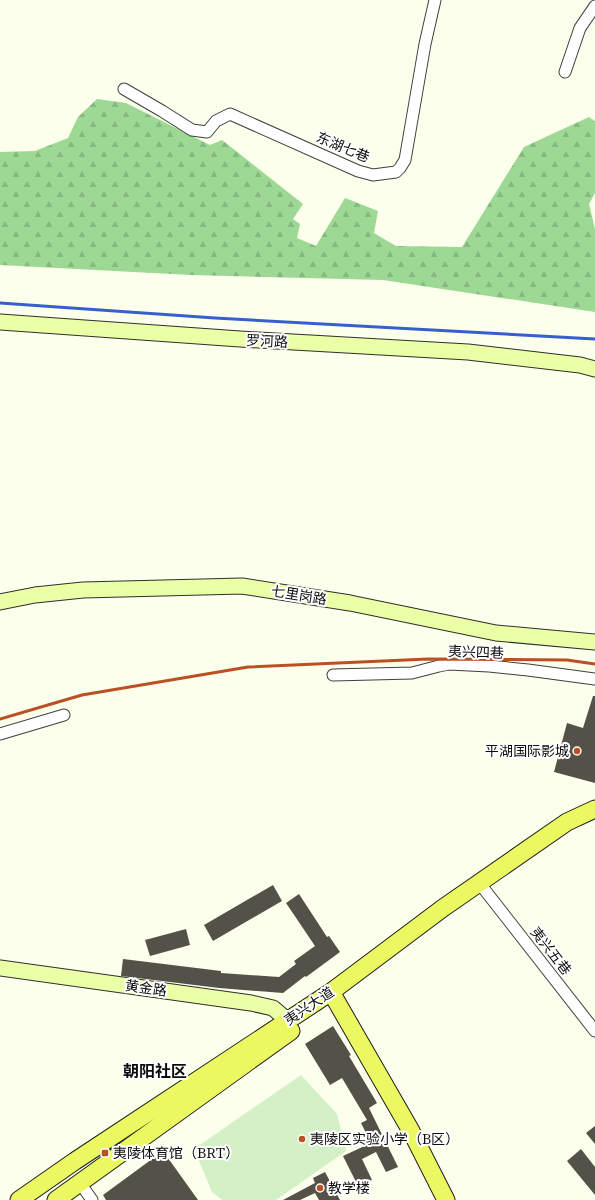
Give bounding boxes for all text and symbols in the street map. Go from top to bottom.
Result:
street label: 东湖七巷 [314,129,372,165]
street label: 罗河路 [246,332,288,350]
street label: 七里岗路 [270,583,328,607]
street label: 夷兴四巷 [448,643,504,661]
place label: 平湖国际影城 [485,743,569,759]
marker: 平湖国际影城 [572,746,582,756]
street label: 夷兴五巷 [527,924,575,978]
street label: 黄金路 [124,977,168,999]
street label: 夷兴大道 [281,984,337,1028]
district label: 朝阳社区 [123,1062,187,1081]
place label: 夷陵区实验小学（B区） [310,1131,459,1147]
marker: 夷陵区实验小学（B区） [297,1134,307,1144]
place label: 夷陵体育馆（BRT） [113,1145,239,1161]
marker: 夷陵体育馆（BRT） [100,1148,110,1158]
place label: 教学楼 [328,1180,370,1196]
marker: 教学楼 [315,1183,325,1193]

